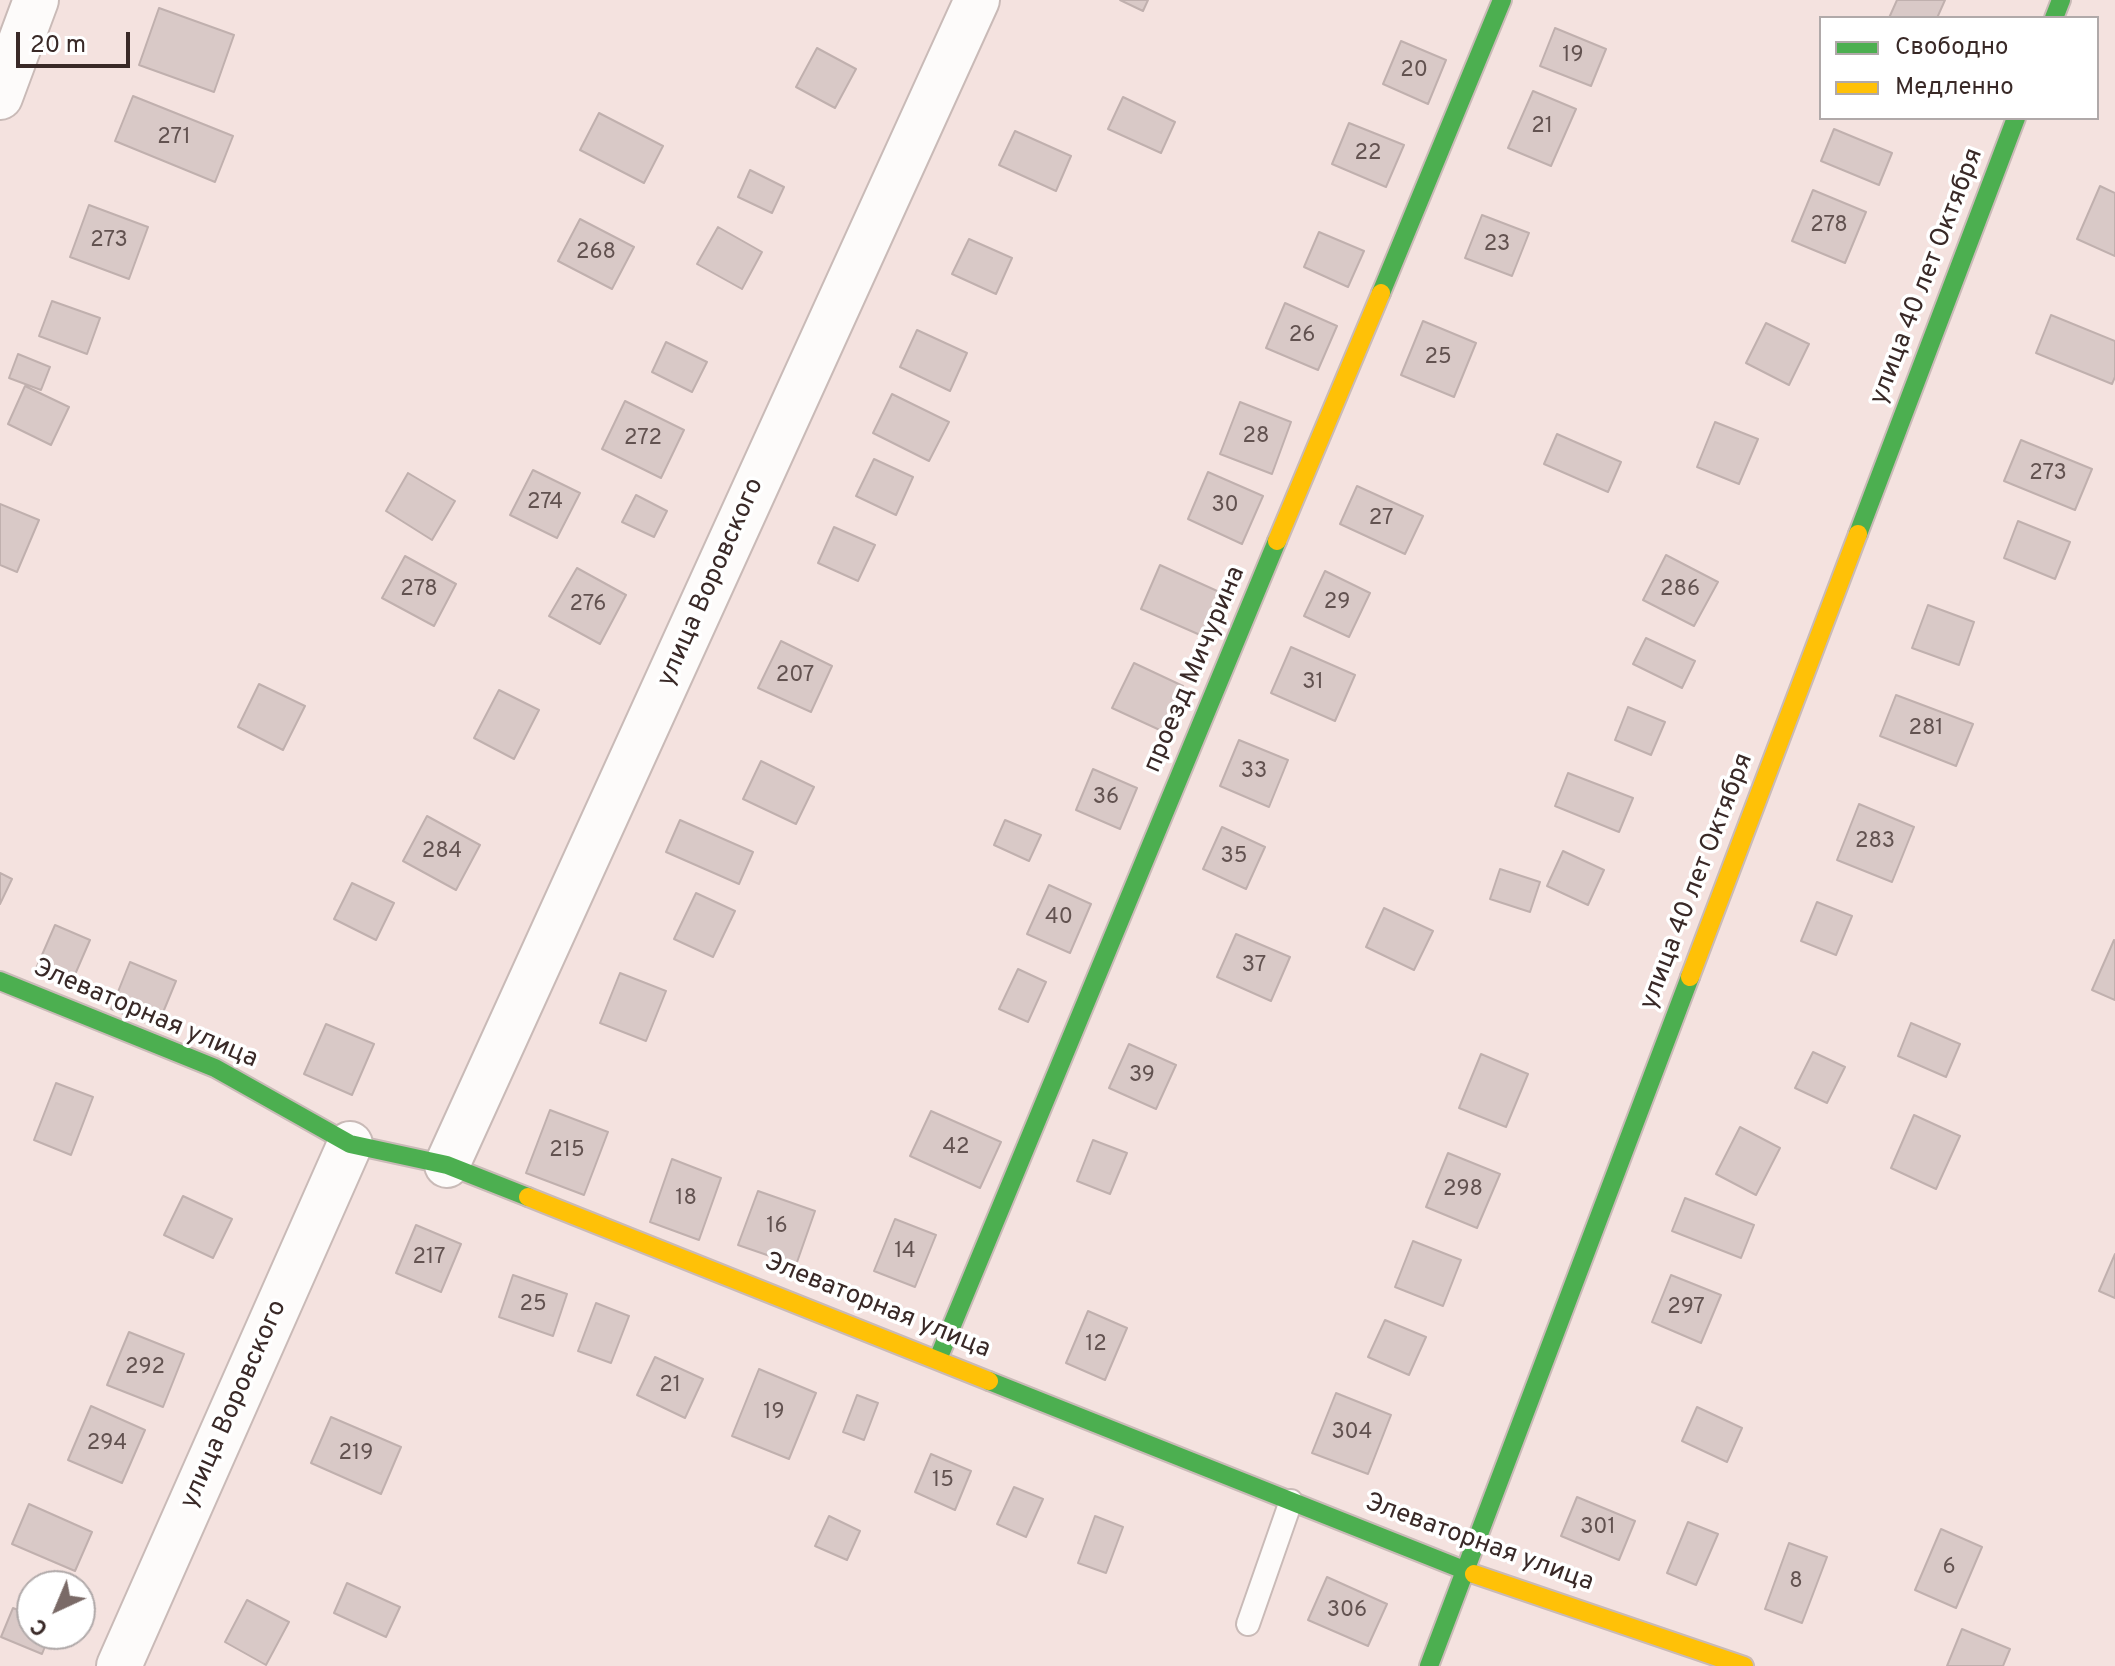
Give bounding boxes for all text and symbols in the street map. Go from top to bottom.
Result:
scale bar [20,16,134,66]
legend [1819,16,2099,120]
text: 20 m [30,31,86,61]
text: Свободно [1895,33,2008,63]
house number: 19 [1562,44,1584,70]
house number: 20 [1400,59,1428,85]
text: Медленно [1895,73,2014,103]
house number: 21 [1531,115,1553,141]
house number: 271 [157,126,191,152]
house number: 22 [1355,142,1381,168]
street label: улица 40 лет Октября [1865,144,1991,410]
house number: 278 [1810,214,1848,240]
house number: 273 [90,229,128,255]
house number: 23 [1484,233,1510,259]
house number: 268 [576,241,616,267]
house number: 26 [1289,324,1315,350]
house number: 25 [1424,346,1452,372]
house number: 28 [1243,425,1269,451]
house number: 272 [624,427,662,453]
house number: 273 [2029,462,2067,488]
street label: улица Воровского [652,474,772,692]
house number: 274 [527,491,563,517]
house number: 30 [1211,494,1239,520]
house number: 27 [1369,507,1393,533]
street label: проезд Мичурина [1138,562,1254,778]
house number: 278 [400,578,438,604]
house number: 286 [1660,578,1700,604]
house number: 29 [1324,591,1350,617]
house number: 276 [570,593,606,619]
house number: 207 [776,664,814,690]
house number: 31 [1302,671,1324,697]
house number: 281 [1908,717,1944,743]
street label: улица 40 лет Октября [1635,749,1761,1015]
house number: 33 [1241,760,1267,786]
house number: 36 [1093,786,1119,812]
house number: 283 [1855,830,1895,856]
house number: 284 [422,840,462,866]
house number: 35 [1221,845,1247,871]
house number: 40 [1045,906,1073,932]
street label: Элеваторная улица [28,954,262,1076]
house number: 37 [1242,954,1266,980]
house number: 39 [1129,1064,1155,1090]
house number: 42 [942,1136,970,1162]
house number: 215 [549,1139,585,1165]
house number: 298 [1443,1178,1483,1204]
house number: 18 [675,1187,697,1213]
house number: 16 [766,1215,788,1241]
house number: 14 [894,1240,916,1266]
house number: 217 [412,1246,446,1272]
street label: Элеваторная улица [760,1247,994,1367]
house number: 25 [519,1293,547,1319]
street label: улица Воровского [175,1296,295,1514]
house number: 297 [1667,1296,1705,1322]
house number: 12 [1085,1333,1107,1359]
house number: 292 [125,1356,165,1382]
house number: 21 [659,1374,681,1400]
house number: 19 [763,1401,785,1427]
house number: 304 [1332,1421,1372,1447]
house number: 294 [87,1432,127,1458]
house number: 219 [339,1442,373,1468]
house number: 15 [932,1469,954,1495]
street label: Элеваторная улица [1361,1488,1597,1600]
house number: 301 [1580,1516,1616,1542]
house number: 6 [1942,1556,1956,1582]
north arrow [16,1570,96,1650]
house number: 8 [1789,1570,1803,1596]
house number: 306 [1327,1599,1367,1625]
text: С [26,1612,55,1641]

